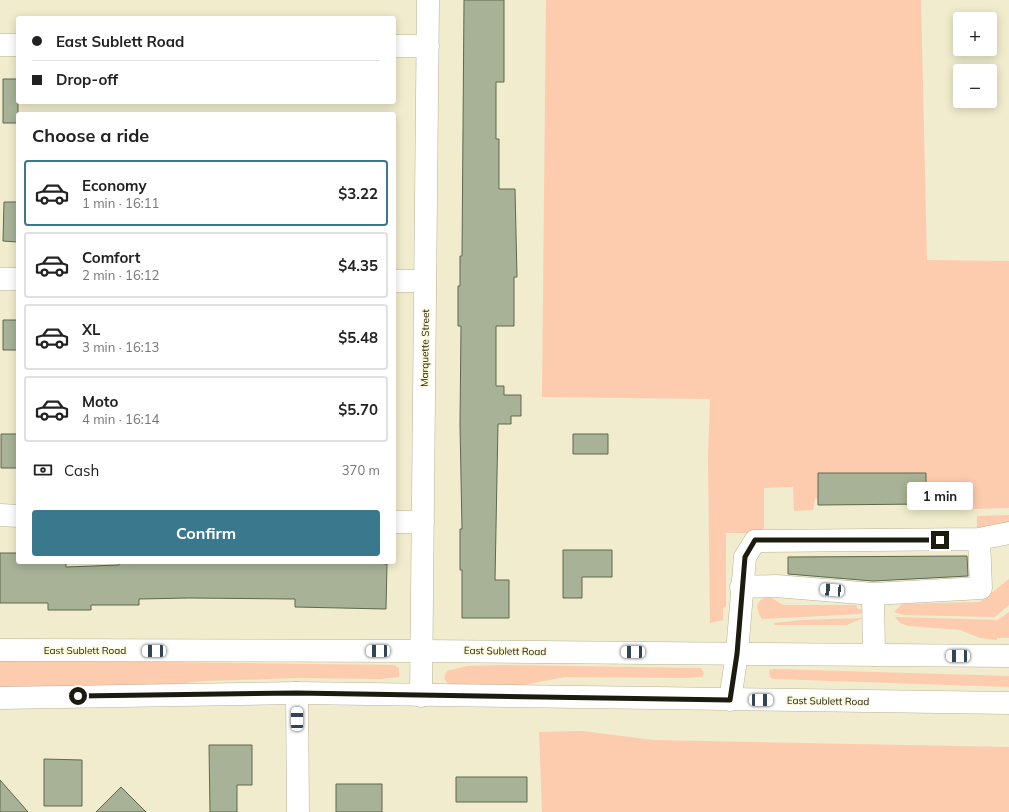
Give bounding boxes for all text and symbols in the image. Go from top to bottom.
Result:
map controls [953,12,997,108]
button: + [953,12,997,56]
text: East Sublett Road [56,32,184,51]
button: − [953,64,997,108]
text: Drop-off [56,70,118,89]
text: Choose a ride [32,124,149,147]
icon: car [34,175,70,211]
text: Economy [82,176,147,195]
text: $3.22 [338,184,378,203]
text: 1 min · 16:11 [82,195,159,211]
icon: car [34,247,70,283]
text: Comfort [82,248,140,267]
text: $4.35 [338,256,378,275]
text: 2 min · 16:12 [82,267,159,283]
street label: Marquette Street [418,308,432,387]
icon: car [34,319,70,355]
text: XL [82,320,100,339]
text: $5.48 [338,328,378,347]
text: 3 min · 16:13 [82,339,159,355]
icon: car [34,391,70,427]
text: Moto [82,392,118,411]
text: $5.70 [338,400,378,419]
text: 4 min · 16:14 [82,411,159,427]
icon: cash [32,459,54,481]
text: Cash [64,461,99,480]
text: 370 m [342,462,380,478]
callout: 1 min [907,482,973,510]
text: 1 min [923,488,957,504]
button: Confirm [32,510,380,556]
route end [931,531,949,549]
car [820,583,844,597]
street label: East Sublett Road [44,644,126,657]
street label: East Sublett Road [464,644,546,658]
car [142,645,166,657]
car [366,645,390,657]
car [621,646,645,658]
car [946,650,970,662]
route start [69,687,87,705]
car [749,694,773,706]
street label: East Sublett Road [787,694,869,708]
car [291,707,303,731]

